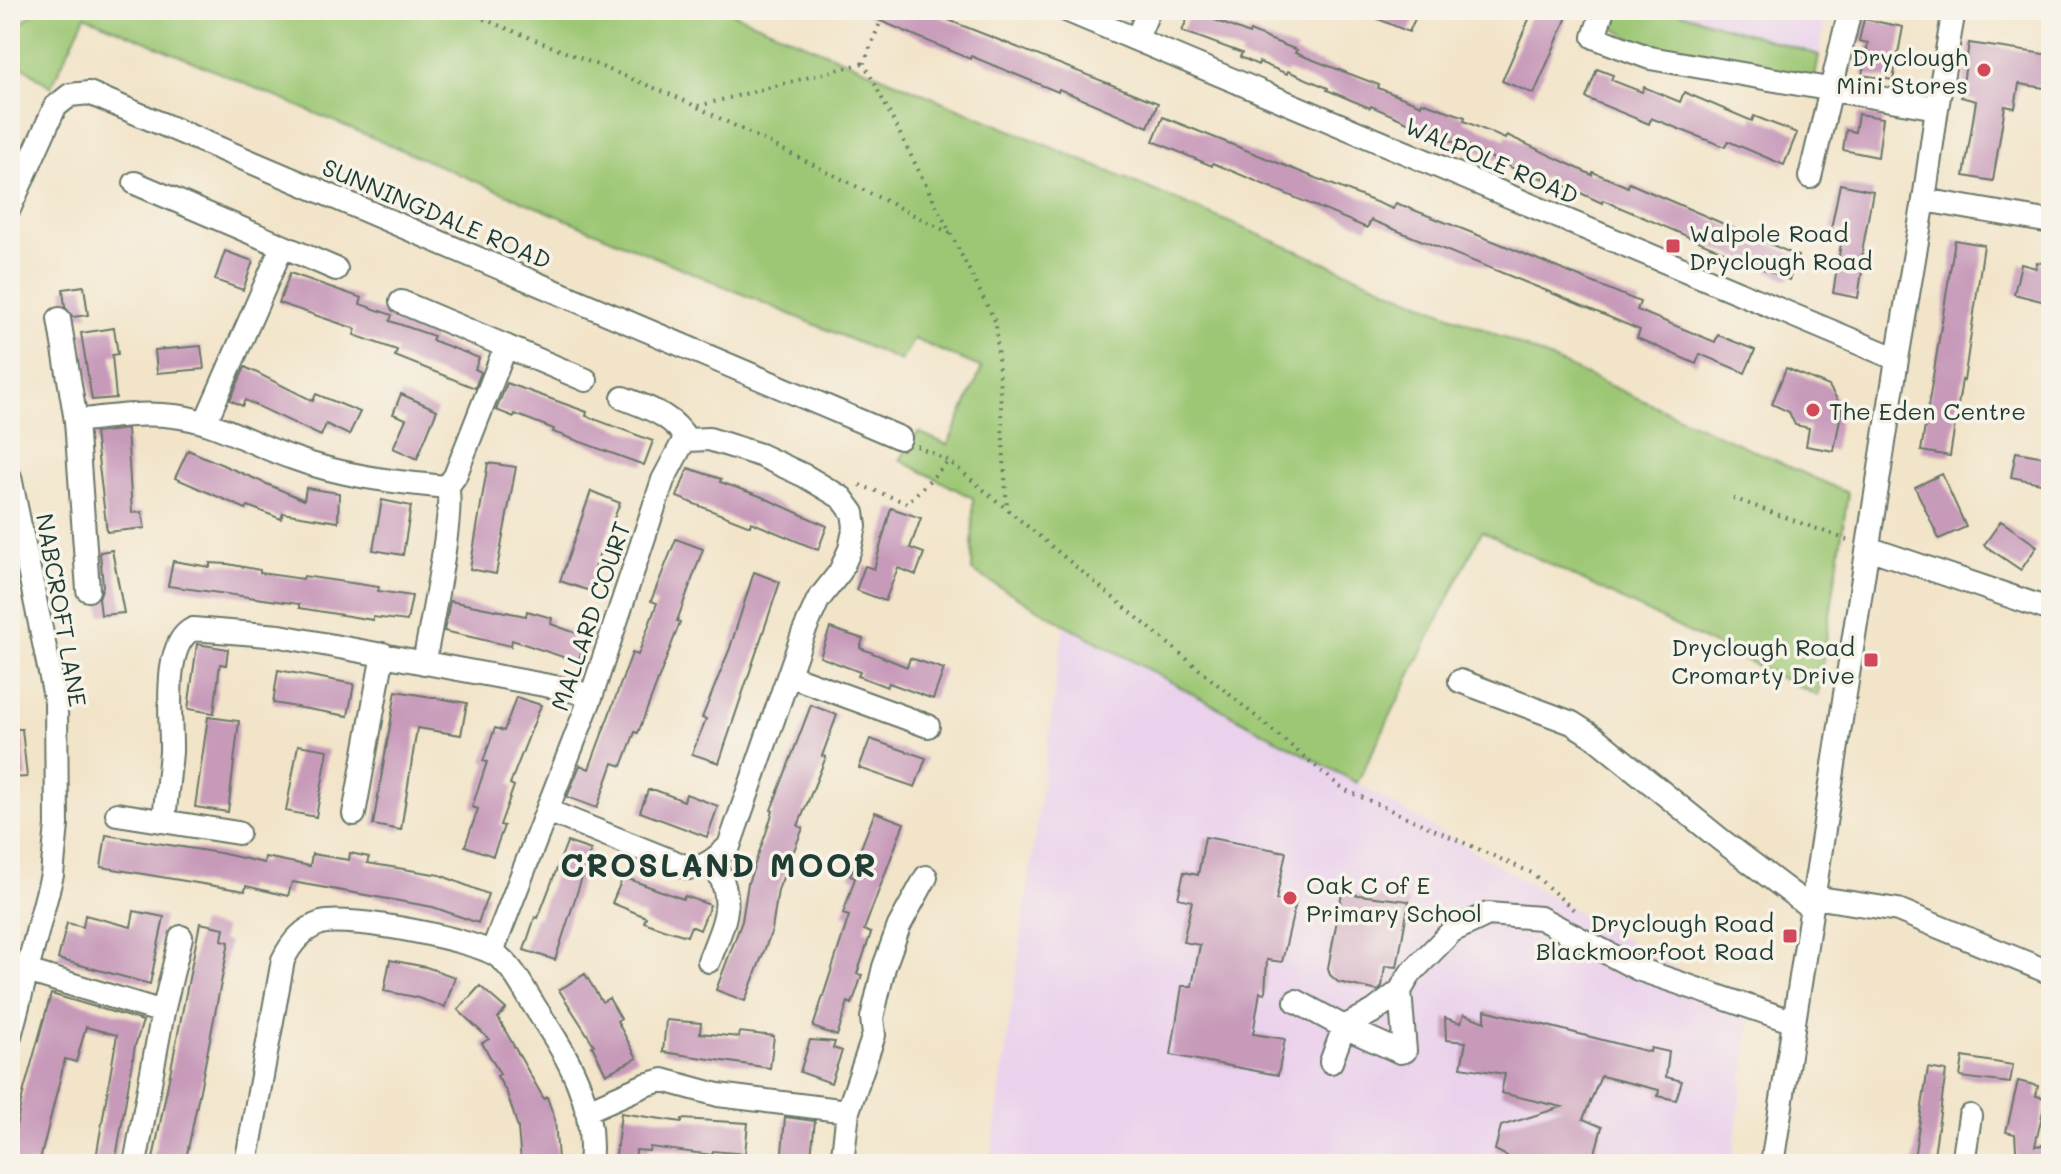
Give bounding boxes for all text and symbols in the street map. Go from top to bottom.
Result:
place label: Dryclough Mini Stores [1836,41,1968,100]
marker: Dryclough Mini Stores [1975,61,1993,79]
street label: WALPOLE ROAD [1401,109,1583,211]
street label: SUNNINGDALE ROAD [318,151,556,275]
place label: Walpole Road Dryclough Road [1689,217,1872,276]
marker: Walpole Road Dryclough Road [1664,237,1682,255]
place label: The Eden Centre [1829,395,2026,426]
marker: The Eden Centre [1804,401,1822,419]
street label: NABCROFT LANE [30,511,94,709]
street label: MALLARD COURT [543,517,637,715]
place label: Dryclough Road Cromarty Drive [1671,631,1855,690]
marker: Dryclough Road Cromarty Drive [1862,651,1880,669]
district label: CROSLAND MOOR [560,843,878,885]
place label: Oak C of E Primary School [1306,869,1482,928]
marker: Oak C of E Primary School [1281,889,1299,907]
place label: Dryclough Road Blackmoorfoot Road [1536,907,1774,966]
marker: Dryclough Road Blackmoorfoot Road [1781,927,1799,945]

